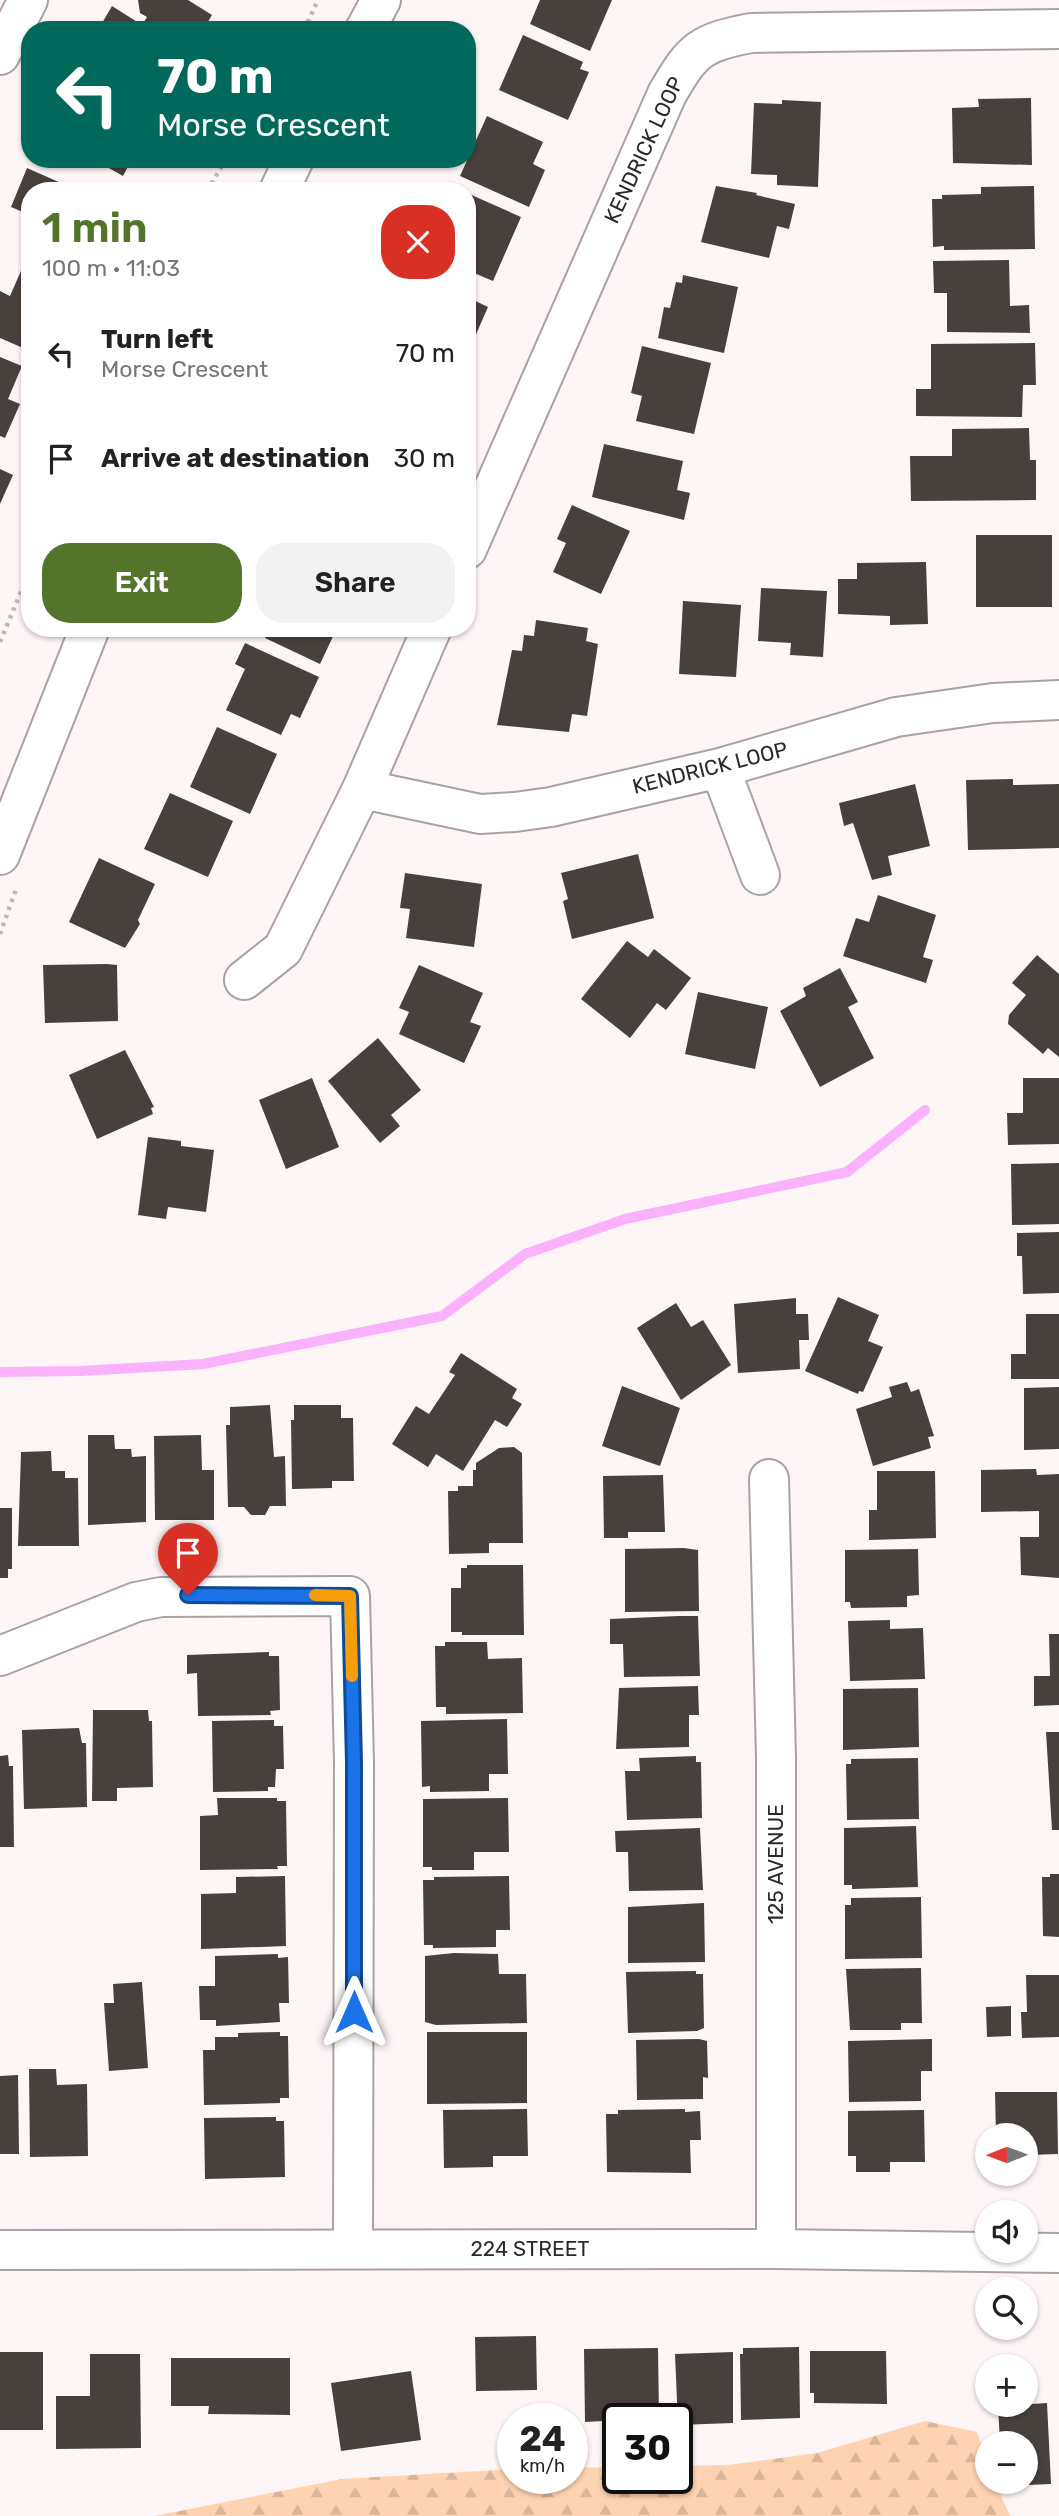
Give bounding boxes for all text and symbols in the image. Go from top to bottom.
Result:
text: 70 m [157,47,274,105]
icon: left [42,49,133,140]
street label: KENDRICK LOOP [599,72,688,227]
text: Morse Crescent [157,106,390,144]
text: 1 min [42,203,148,253]
button: close [381,205,455,279]
text: 100 m · 11:03 [42,254,180,282]
text: Turn left [101,324,213,355]
icon: left [42,335,80,373]
text: 70 m [396,338,455,369]
text: Morse Crescent [101,355,268,383]
icon: arrive [42,440,80,478]
text: Arrive at destination [101,443,369,474]
text: 30 m [393,443,455,474]
button: Exit [42,543,242,623]
button: Share [256,543,455,623]
street label: KENDRICK LOOP [630,736,790,799]
pin [158,1523,218,1595]
icon: arrive [169,1534,207,1572]
street label: 125 AVENUE [763,1804,788,1924]
position arrow [317,1975,391,2049]
north arrow [975,2123,1038,2186]
map controls [975,2123,1038,2494]
button: sound [975,2200,1038,2263]
street label: 224 STREET [470,2236,590,2261]
button: search [975,2277,1038,2340]
button: + [975,2354,1038,2417]
speed limit sign: 30 [602,2403,693,2494]
text: 24 [519,2418,566,2460]
button: − [975,2431,1038,2494]
text: km/h [520,2455,565,2477]

